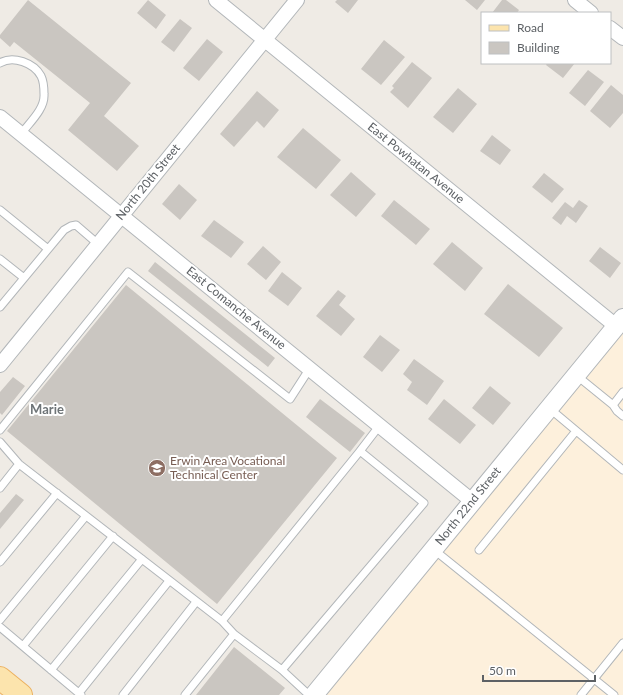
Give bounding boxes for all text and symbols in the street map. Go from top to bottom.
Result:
legend [481,12,611,64]
text: Road [517,20,544,35]
text: Building [517,40,560,55]
street label: East Powhatan Avenue [365,119,468,206]
street label: North 20th Street [112,140,183,223]
street label: East Comanche Avenue [183,263,289,352]
district label: Marie [30,401,64,417]
place label: Erwin Area Vocational Technical Center [170,453,285,482]
school or university icon: Erwin Area Vocational Technical Center [147,458,167,478]
street label: North 22nd Street [432,463,504,548]
scale bar [483,657,595,683]
text: 50 m [489,663,516,678]

